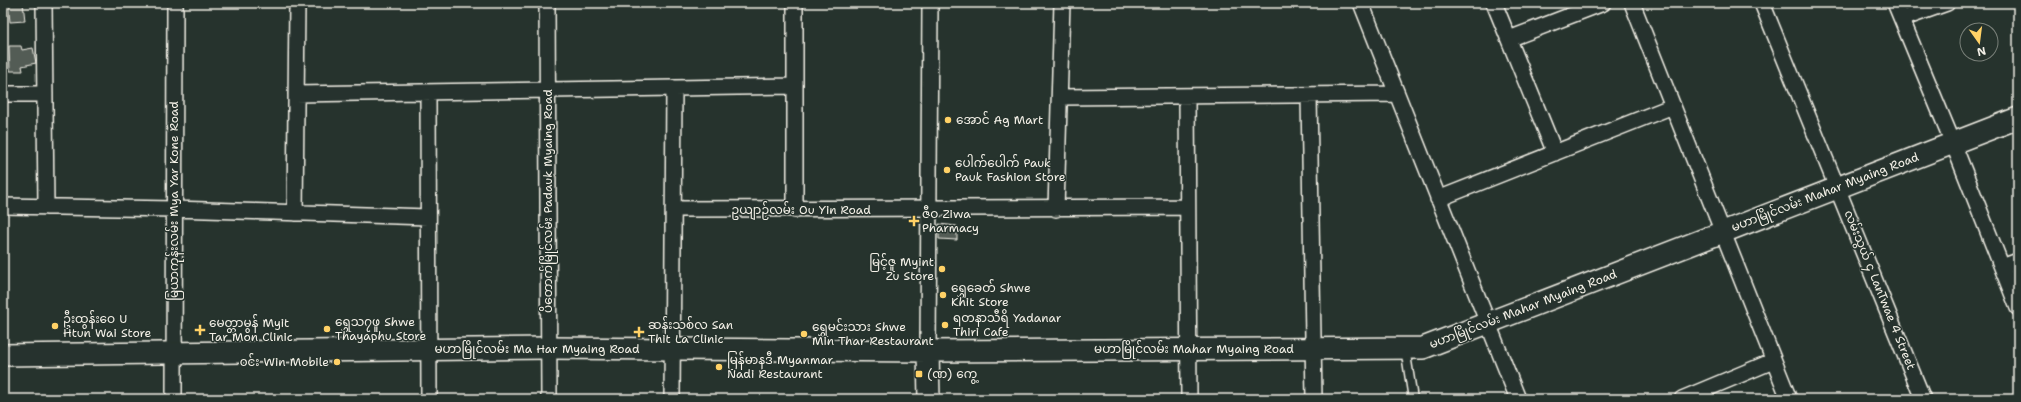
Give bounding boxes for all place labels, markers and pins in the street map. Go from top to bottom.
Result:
place label: အောင် Ag Mart [956,111,1043,128]
marker: အောင် Ag Mart [943,115,953,125]
place label: ပေါက်ပေါက် Pauk Pauk Fashion Store [955,154,1066,185]
marker: ပေါက်ပေါက် Pauk Pauk Fashion Store [942,165,952,175]
place label: ဇီဝ Ziwa Pharmacy [922,205,979,236]
marker: ဇီဝ Ziwa Pharmacy [909,216,919,226]
place label: မြင့်ဇူ Myint Zu Store [869,253,934,284]
marker: မြင့်ဇူ Myint Zu Store [937,264,947,274]
place label: ရွှေခေတ် Shwe Khit Store [951,279,1031,310]
marker: ရွှေခေတ် Shwe Khit Store [938,290,948,300]
place label: ရတနာသီရိ Yadanar Thiri Cafe [953,309,1062,340]
place label: ဦးထွန်းဝေ U Htun Wai Store [63,310,152,341]
place label: မေတ္တာမွန် Myit Tar Mon Clinic [209,314,293,345]
place label: ရွှေသ၇ဖူ Shwe Thayaphu Store [335,314,426,344]
place label: ဆန်းသစ်လ San Thit La Clinic [648,316,733,347]
place label: ရွှေမင်းသား Shwe Min Thar Restaurant [812,318,934,349]
marker: ရတနာသီရိ Yadanar Thiri Cafe [940,320,950,330]
marker: ဦးထွန်းဝေ U Htun Wai Store [50,321,60,331]
marker: မေတ္တာမွန် Myit Tar Mon Clinic [194,324,206,336]
marker: ရွှေသ၇ဖူ Shwe Thayaphu Store [322,324,332,334]
marker: ဆန်းသစ်လ San Thit La Clinic [633,326,645,338]
marker: ရွှေမင်းသား Shwe Min Thar Restaurant [799,329,809,339]
place label: မြန်မာနဒီ Myanmar Nadi Restaurant [727,351,833,382]
place label: ၀င်း Win Mobile [240,353,329,370]
marker: ၀င်း Win Mobile [332,357,342,367]
marker: မြန်မာနဒီ Myanmar Nadi Restaurant [714,362,724,372]
place label: (ဏ) ကွေ့ [927,366,979,384]
marker: (ဏ) ကွေ့ [914,369,924,379]

